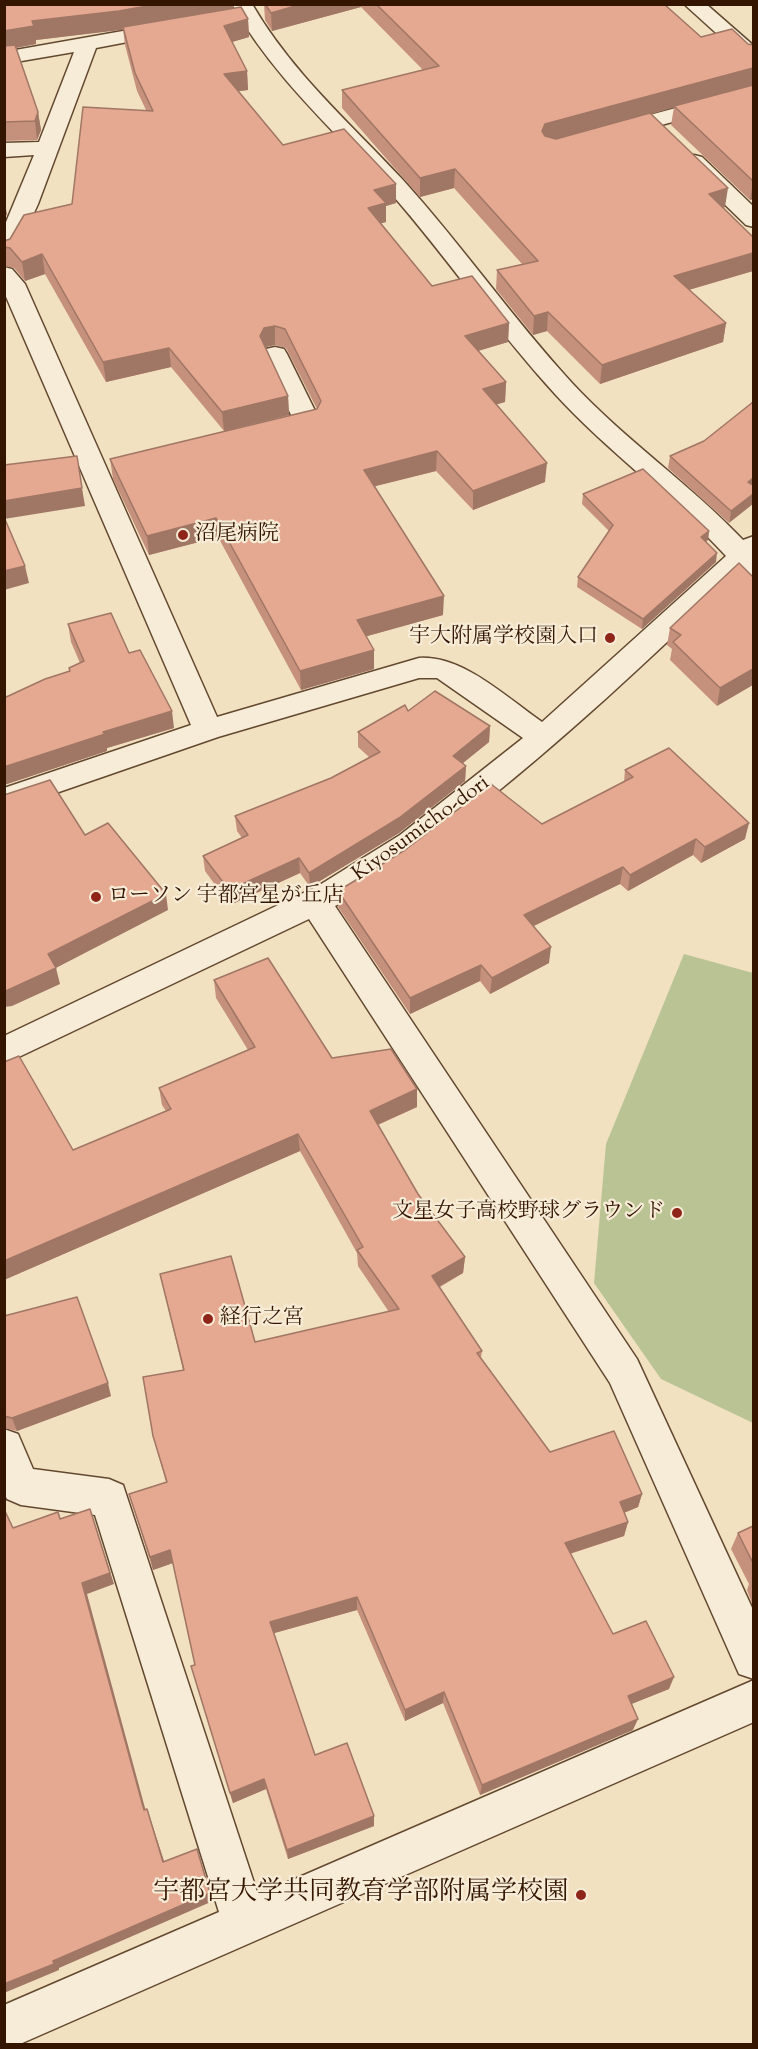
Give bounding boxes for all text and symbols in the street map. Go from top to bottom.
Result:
place label: 沼尾病院 [195,522,279,548]
marker: 沼尾病院 [176,528,190,542]
place label: 宇大附属学校園入口 [409,625,598,651]
marker: 宇大附属学校園入口 [603,631,617,645]
street label: Kiyosumicho-dori [349,772,495,888]
place label: ローソン 宇都宮星が丘店 [108,884,343,910]
marker: ローソン 宇都宮星が丘店 [89,890,103,904]
place label: 文星女子高校野球グラウンド [392,1200,665,1226]
marker: 文星女子高校野球グラウンド [670,1206,684,1220]
place label: 経行之宮 [220,1306,304,1332]
marker: 経行之宮 [201,1312,215,1326]
place label: 宇都宮大学共同教育学部附属学校園 [153,1879,569,1911]
marker: 宇都宮大学共同教育学部附属学校園 [574,1888,588,1902]

